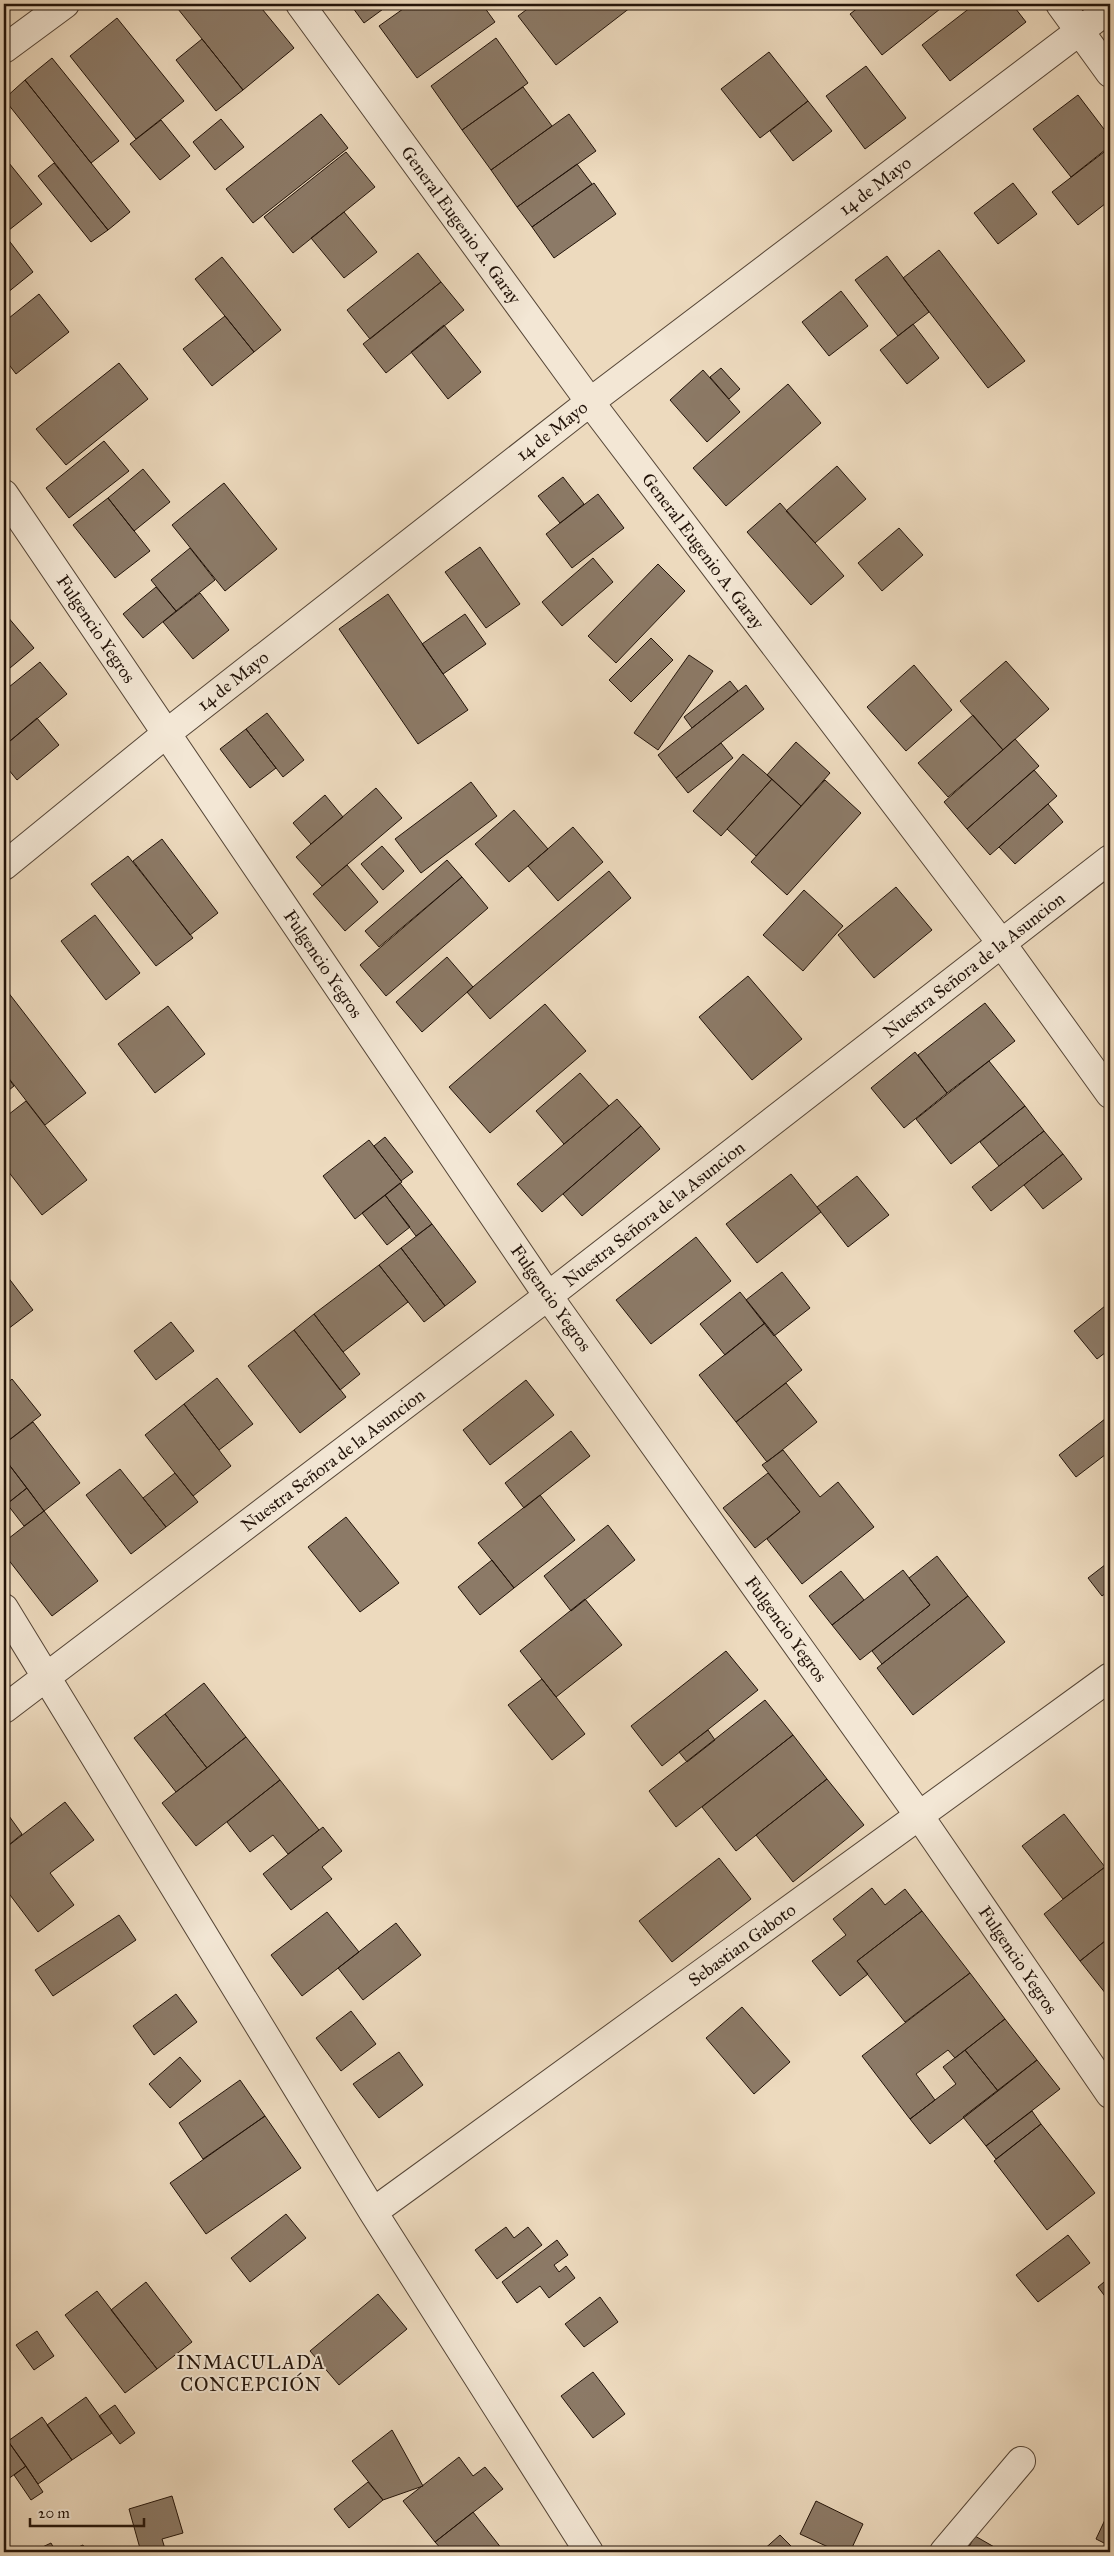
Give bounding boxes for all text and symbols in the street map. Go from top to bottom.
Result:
street label: General Eugenio A. Garay [395,142,526,309]
street label: 14 de Mayo [834,152,916,220]
street label: 14 de Mayo [512,396,592,466]
street label: General Eugenio A. Garay [636,468,769,635]
street label: Fulgencio Yegros [51,571,140,688]
street label: 14 de Mayo [193,646,273,716]
street label: Nuestra Señora de la Asuncion [879,887,1069,1043]
street label: Fulgencio Yegros [278,906,367,1023]
street label: Nuestra Señora de la Asuncion [559,1136,749,1292]
street label: Fulgencio Yegros [505,1240,596,1356]
street label: Nuestra Señora de la Asuncion [237,1384,429,1536]
street label: Fulgencio Yegros [739,1572,832,1687]
street label: Sebastian Gaboto [684,1899,800,1991]
street label: Fulgencio Yegros [973,1902,1062,2019]
district label: INMACULADA CONCEPCIÓN [177,2351,325,2396]
scale bar [30,2496,144,2528]
text: 20 m [38,2504,70,2522]

